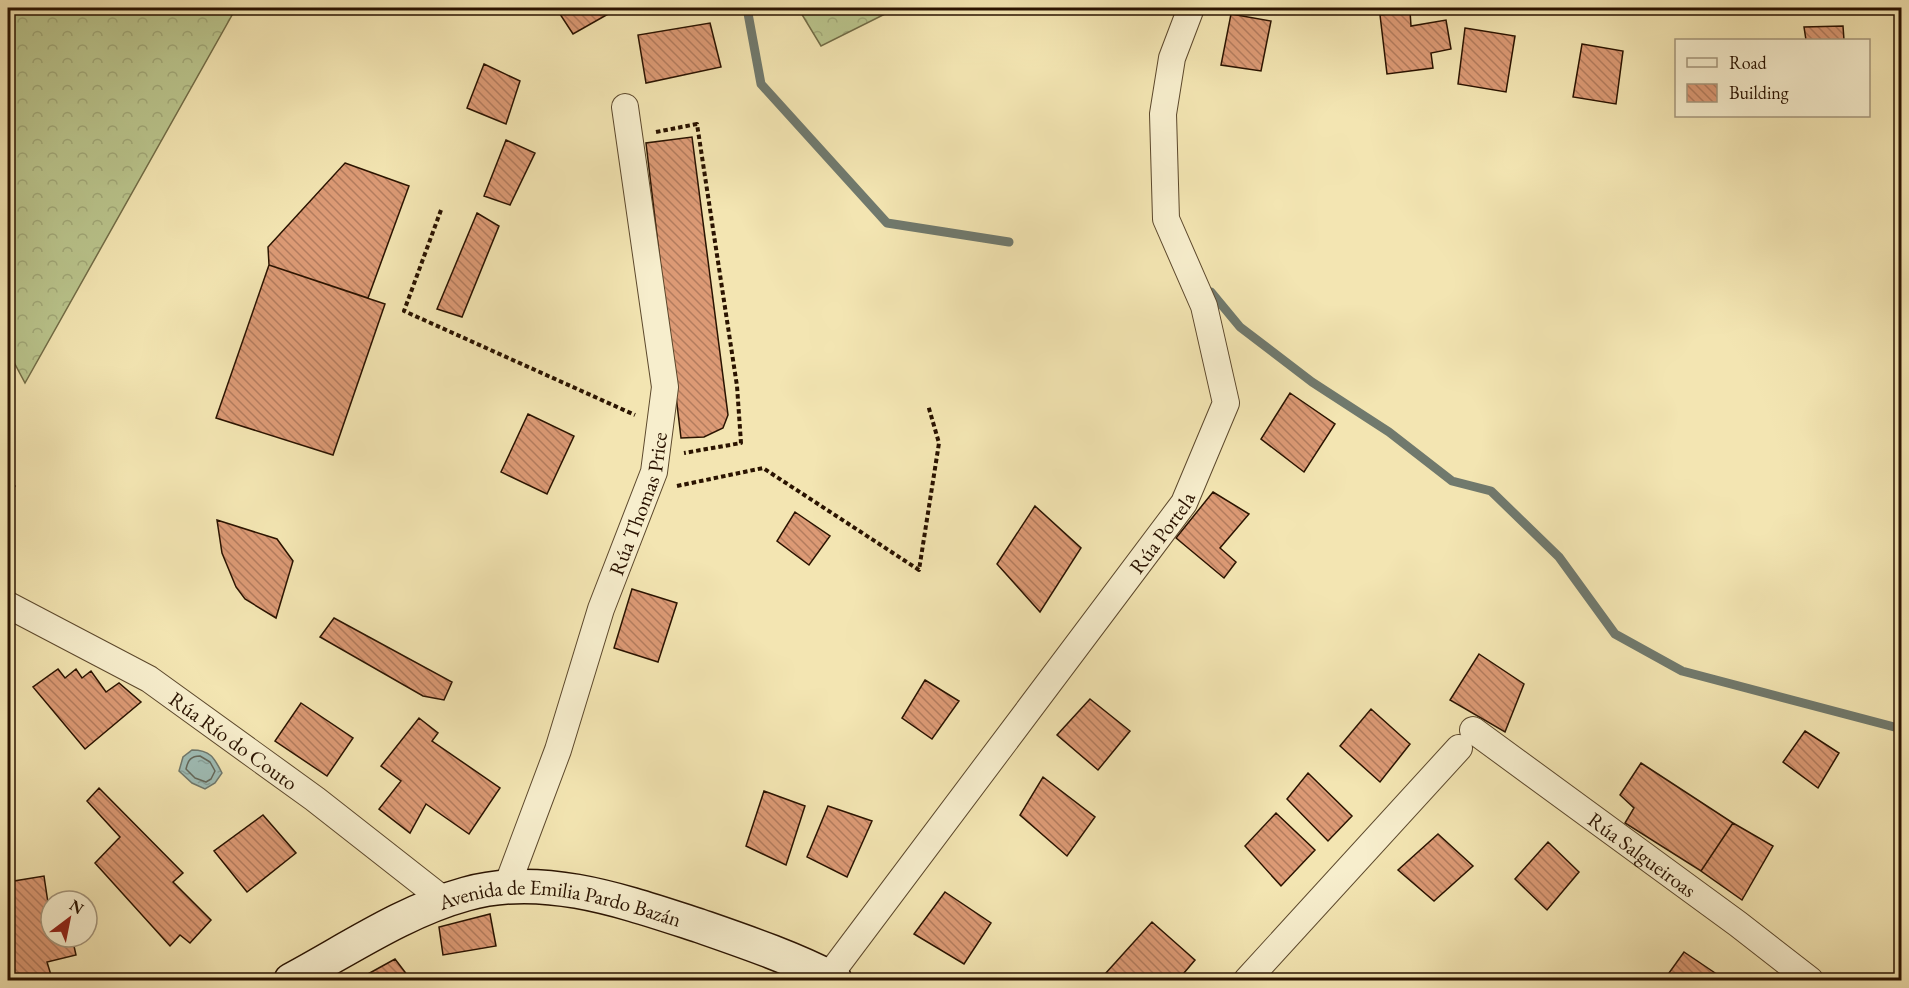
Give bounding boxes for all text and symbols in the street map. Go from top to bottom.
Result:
legend [1675,39,1870,117]
text: Road [1729,51,1768,74]
text: Building [1729,81,1789,104]
street label: Rúa Thomas Price [602,430,673,579]
street label: Rúa Portela [1123,487,1201,578]
street label: Rúa Río do Couto [164,685,303,796]
street label: Rúa Salgueiroas [1583,805,1702,903]
street label: Avenida de Emilia Pardo Bazán [434,873,685,933]
north arrow [39,889,99,949]
text: N [66,894,88,919]

